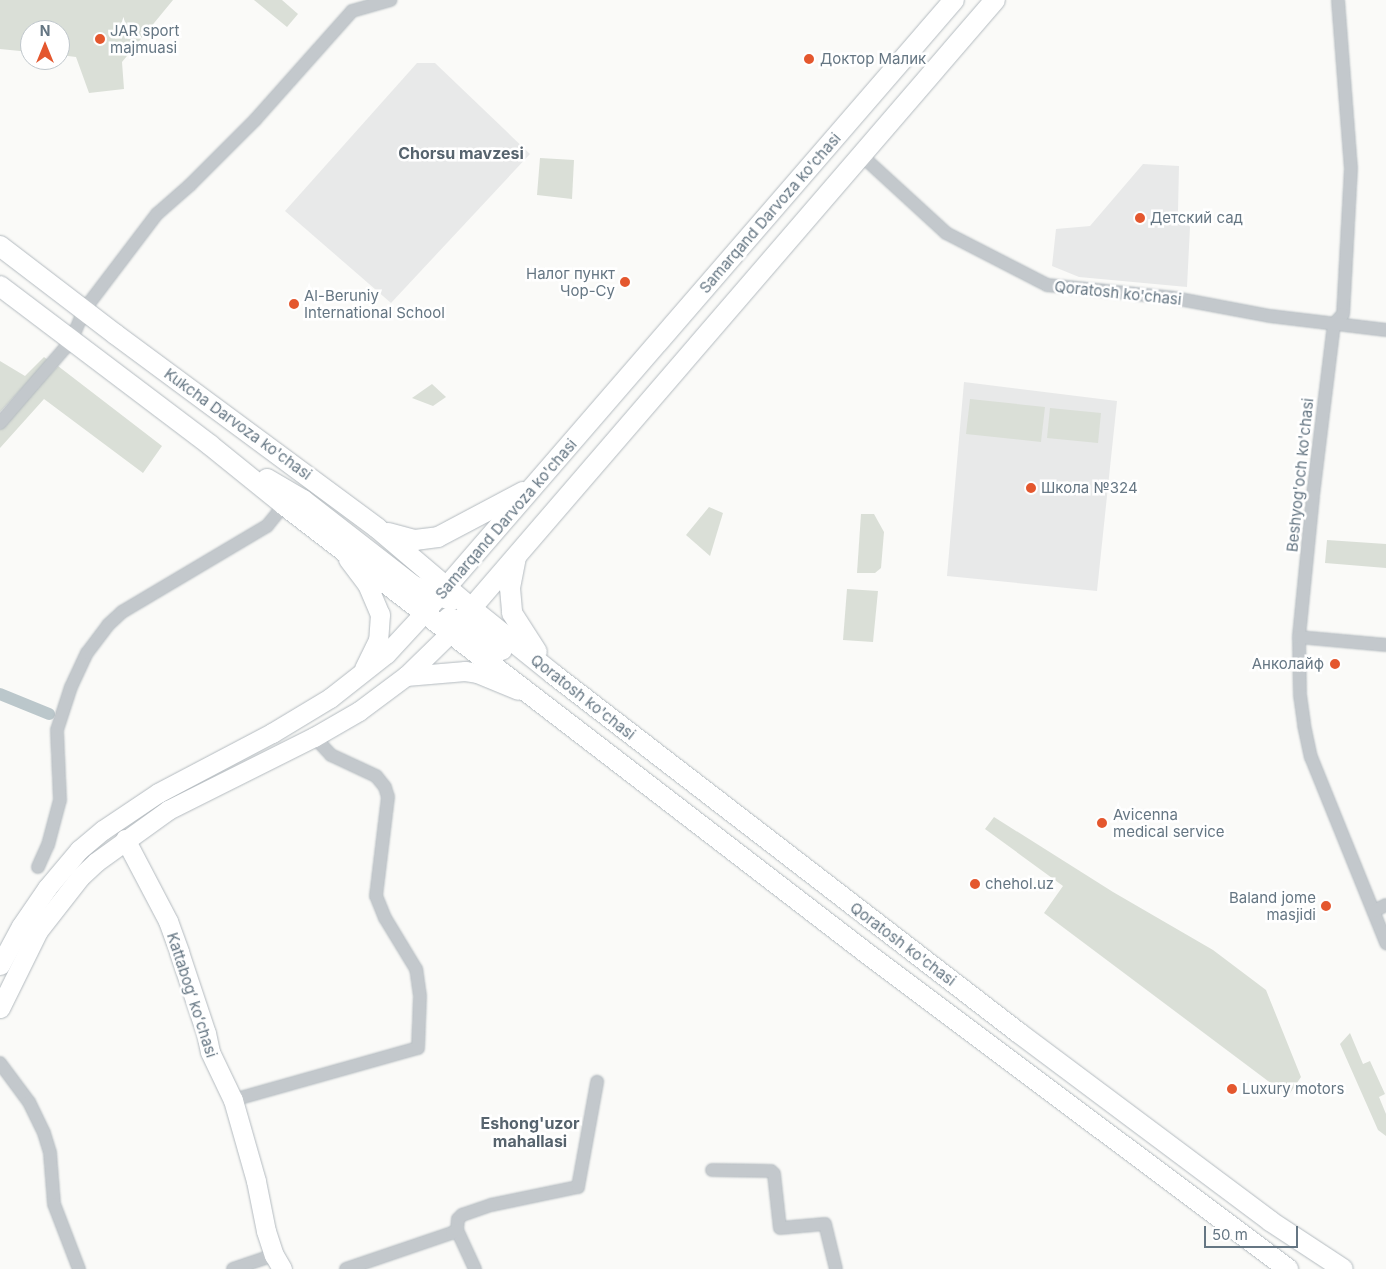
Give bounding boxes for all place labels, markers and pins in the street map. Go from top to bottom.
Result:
place label: JAR sport majmuasi [110,21,179,56]
marker: JAR sport majmuasi [94,33,106,45]
place label: Доктор Малик [820,50,926,68]
marker: Доктор Малик [802,52,816,66]
place label: Детский сад [1150,209,1243,227]
marker: Детский сад [1134,212,1146,224]
place label: Налог пункт Чор-Су [526,264,615,299]
marker: Налог пункт Чор-Су [619,276,631,288]
place label: Al-Beruniy International School [304,286,445,321]
marker: Al-Beruniy International School [288,298,300,310]
place label: Школа №324 [1041,479,1138,497]
marker: Школа №324 [1025,482,1037,494]
place label: Анколайф [1252,655,1324,673]
marker: Анколайф [1328,657,1342,671]
place label: Avicenna medical service [1113,805,1225,840]
marker: Avicenna medical service [1095,816,1109,830]
place label: chehol.uz [985,875,1054,893]
marker: chehol.uz [969,878,981,890]
place label: Baland jome masjidi [1229,888,1316,923]
marker: Baland jome masjidi [1320,900,1332,912]
place label: Luxury motors [1242,1080,1344,1098]
marker: Luxury motors [1226,1083,1238,1095]

